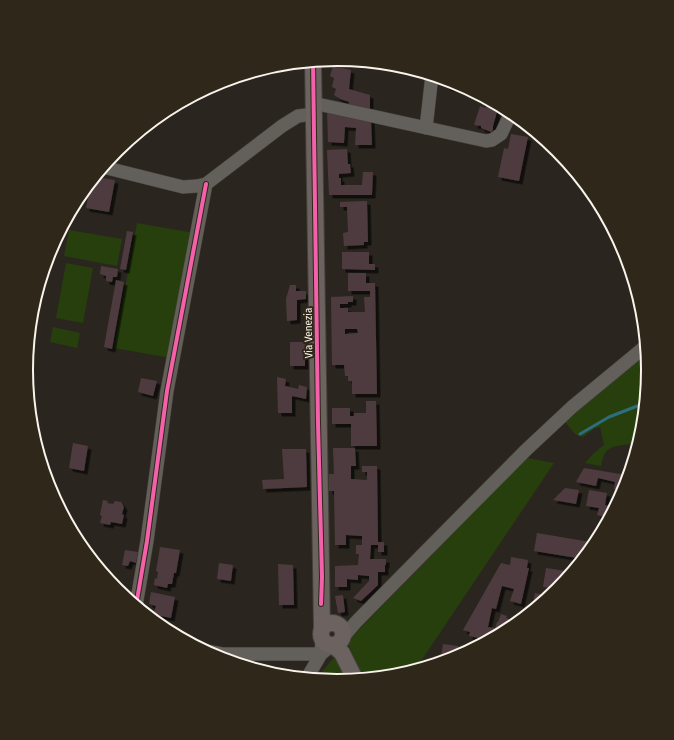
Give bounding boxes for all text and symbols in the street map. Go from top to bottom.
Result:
street label: Via Venezia [302,307,315,358]

